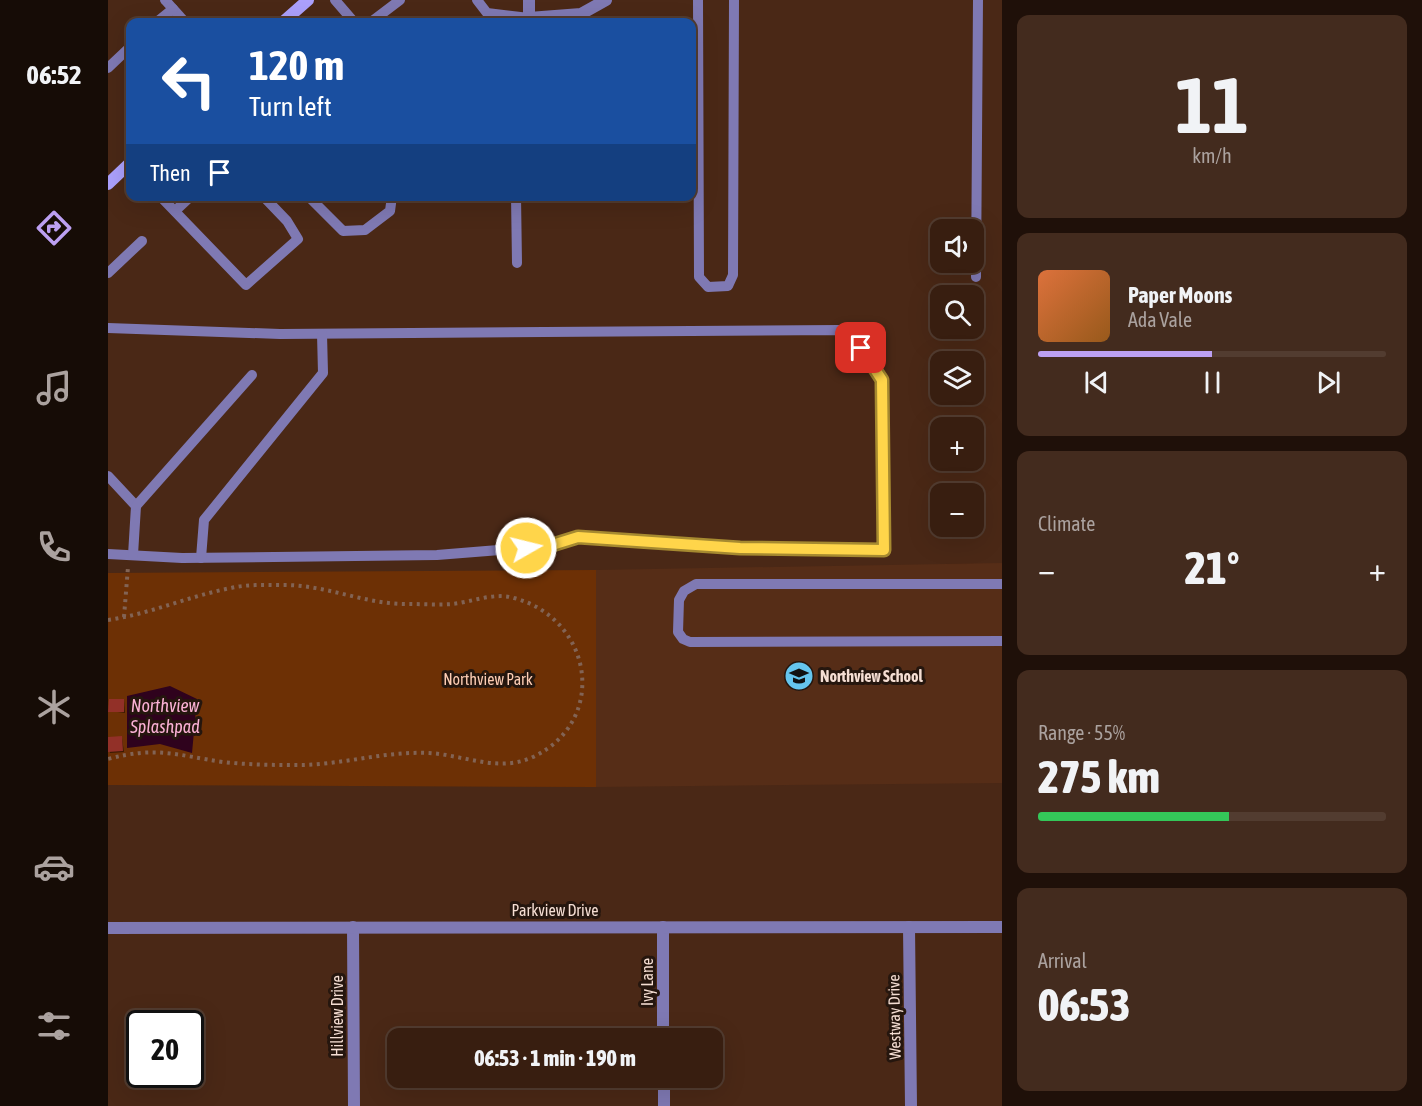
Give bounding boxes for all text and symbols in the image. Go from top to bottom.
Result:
text: 120 m [249,41,344,89]
icon: left [150,42,228,120]
text: 06:52 [26,59,82,90]
text: 11 [1175,60,1249,150]
text: Turn left [249,91,332,122]
text: km/h [1192,144,1232,167]
icon: arrive [203,156,236,189]
text: Then [150,160,191,186]
icon: directions [33,207,75,249]
map controls [930,219,984,537]
button: sound [930,219,984,273]
text: Paper Moons [1128,282,1232,308]
button: search [930,285,984,339]
text: Ada Vale [1128,308,1192,331]
pin [835,322,886,373]
icon: arrive [844,331,877,364]
button: layers [930,351,984,405]
icon: previous [1080,366,1113,399]
icon: pause [1196,366,1229,399]
icon: next [1312,366,1345,399]
icon: music [33,367,75,409]
button: + [930,417,984,471]
button: − [930,483,984,537]
text: Climate [1038,512,1095,535]
position arrow [494,516,558,580]
icon: phone [33,526,75,568]
text: 21° [1185,542,1239,594]
text: − [1038,550,1055,588]
text: + [1369,550,1386,588]
school or university icon: Northview School [783,660,815,692]
place label: Northview School [820,667,923,685]
park label: Northview Park [443,670,533,688]
icon: climate [33,686,75,728]
water label: Northview Splashpad [129,695,200,737]
text: Range · 55% [1038,721,1125,744]
text: 275 km [1038,751,1160,803]
icon: car [33,846,75,888]
street label: Parkview Drive [512,901,598,919]
text: Arrival [1038,949,1087,972]
street label: Ivy Lane [638,958,657,1006]
street label: Westway Drive [884,974,905,1060]
street label: Hillview Drive [328,975,346,1057]
text: 06:53 [1038,979,1131,1031]
icon: filters [33,1005,75,1047]
speed limit sign: 20 [126,1010,204,1088]
text: 06:53 · 1 min · 190 m [474,1045,636,1071]

